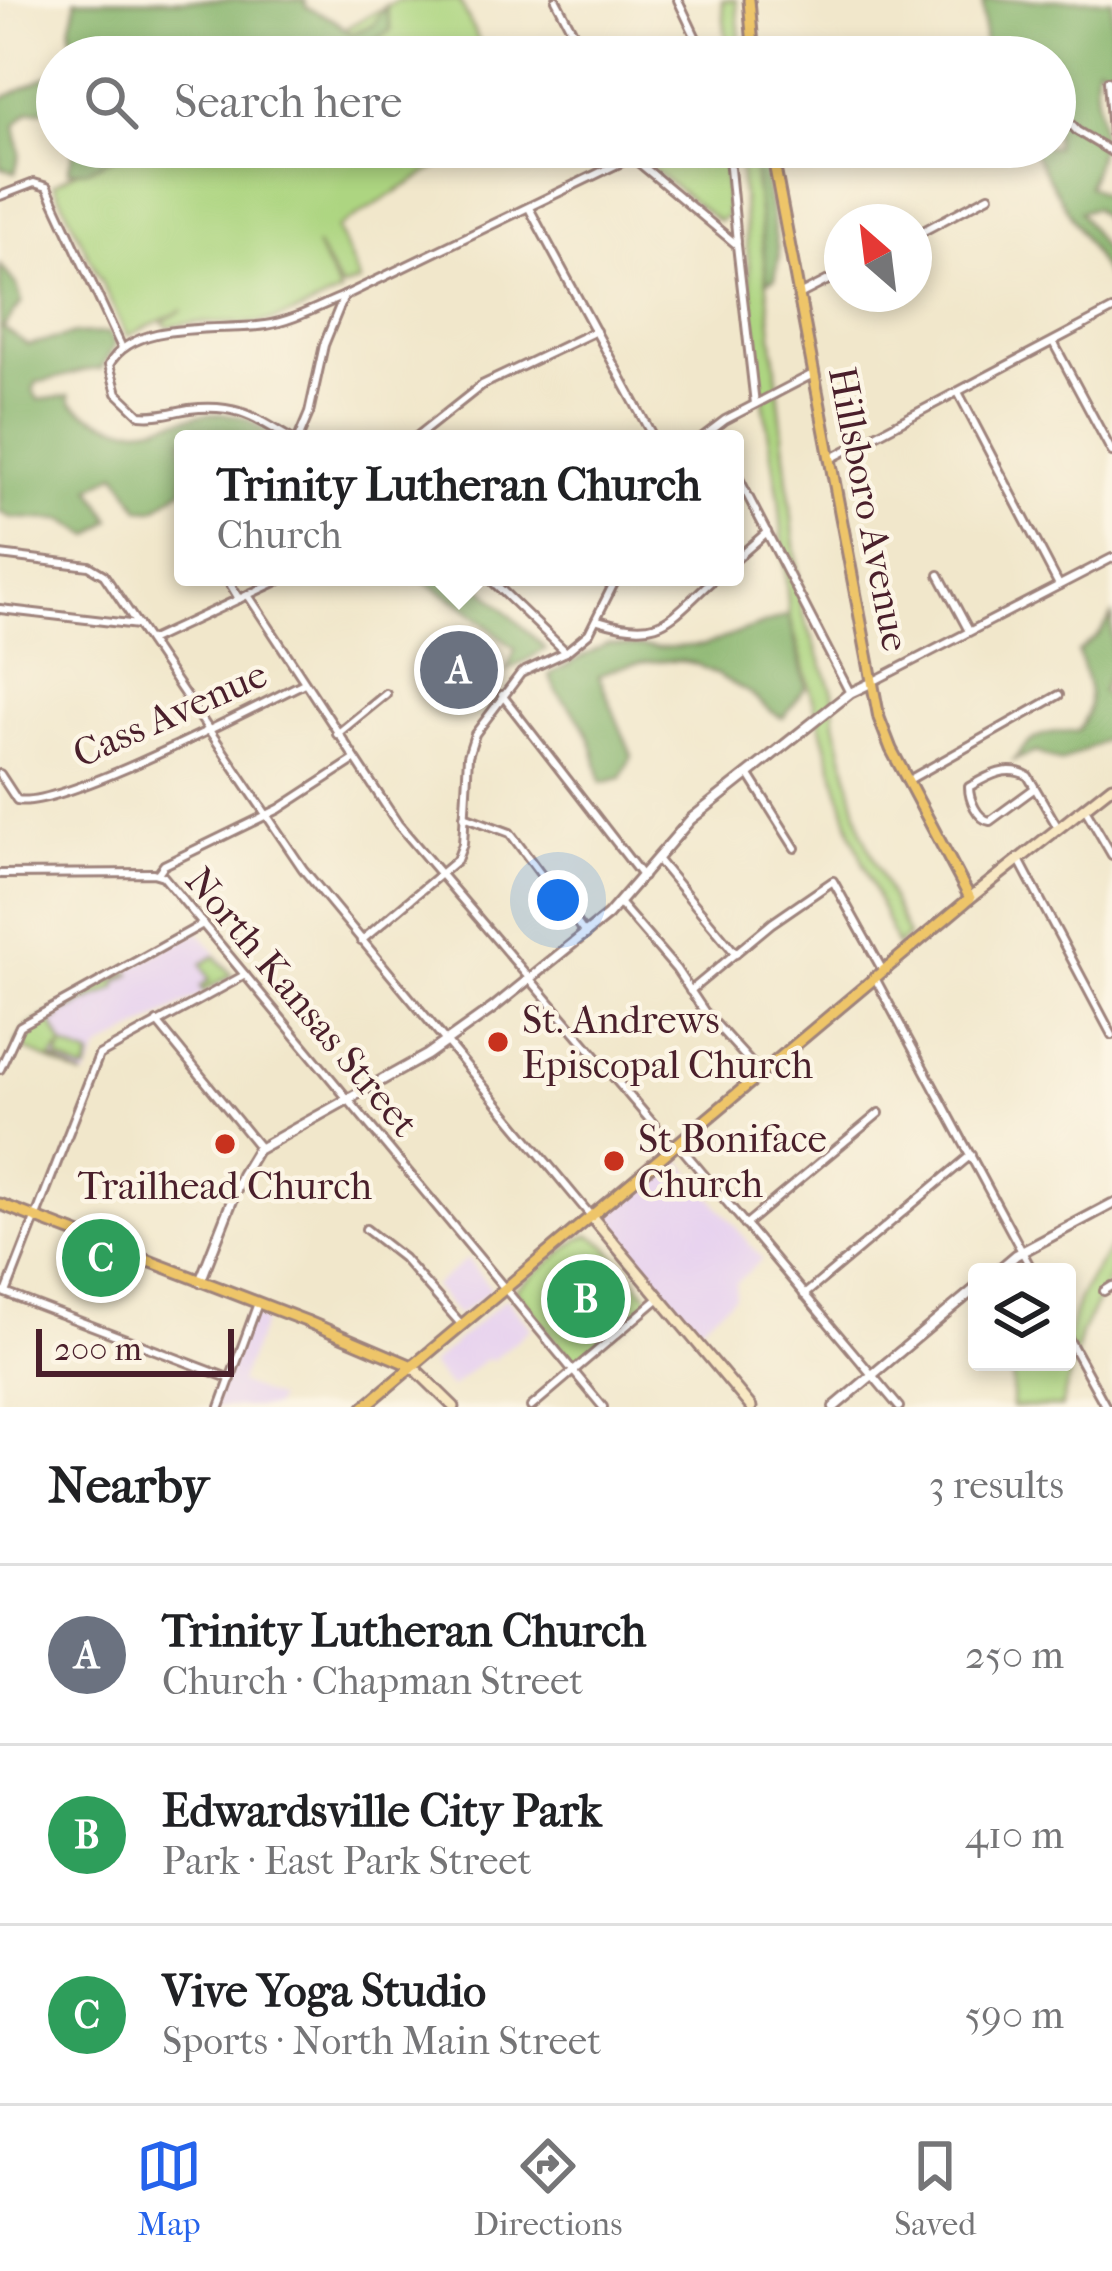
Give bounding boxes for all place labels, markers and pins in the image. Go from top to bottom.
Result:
pin: A [420,625,498,715]
place label: St. Andrews Episcopal Church [522,997,813,1088]
marker: St. Andrews Episcopal Church [485,1029,511,1055]
place label: St Boniface Church [638,1116,827,1207]
marker: Trailhead Church [212,1131,238,1157]
marker: St Boniface Church [601,1148,627,1174]
place label: Trailhead Church [78,1163,372,1209]
pin: C [62,1213,140,1303]
pin: B [547,1254,625,1344]

